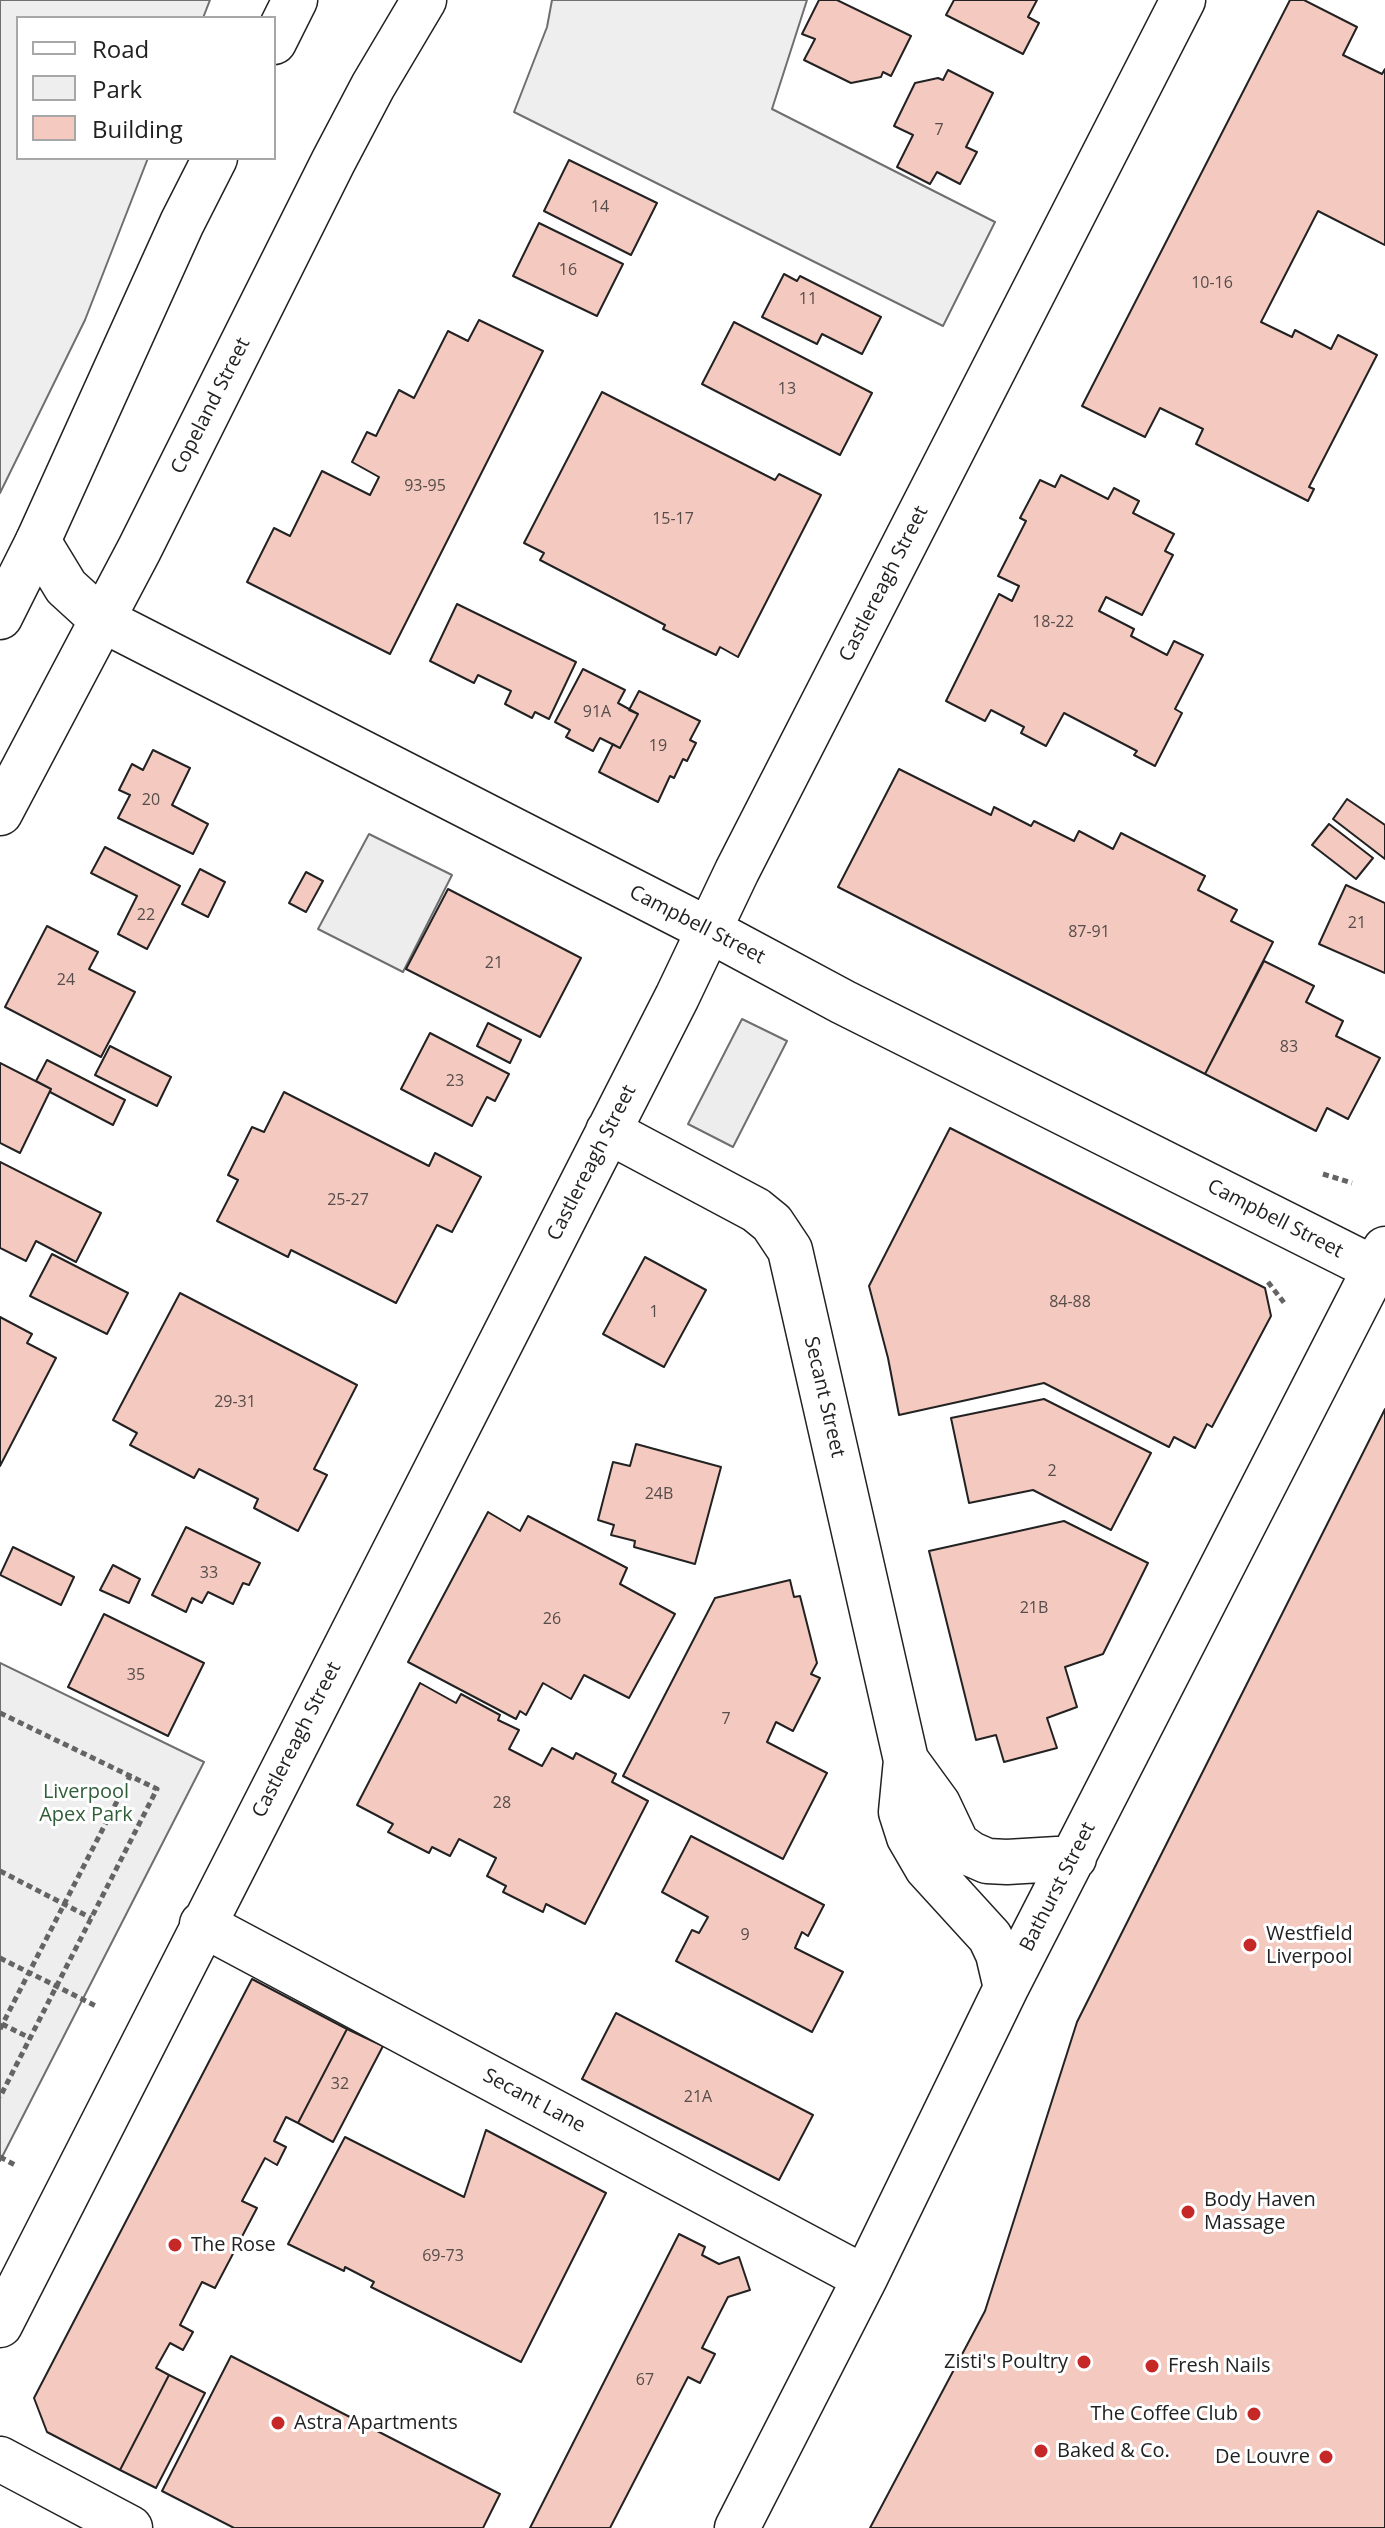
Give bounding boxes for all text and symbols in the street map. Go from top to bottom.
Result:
legend [16,16,276,160]
text: Road [92,32,149,65]
text: Park [92,72,142,105]
text: Building [92,112,183,145]
house number: 7 [934,120,944,140]
house number: 14 [591,197,609,217]
house number: 16 [559,260,577,280]
house number: 10-16 [1191,273,1233,293]
house number: 11 [799,289,817,309]
street label: Copeland Street [166,334,256,478]
house number: 13 [778,379,796,399]
house number: 93-95 [404,476,446,496]
street label: Castlereagh Street [834,502,934,666]
house number: 15-17 [652,509,694,529]
house number: 18-22 [1032,612,1074,632]
house number: 91A [583,702,611,722]
house number: 19 [649,736,667,756]
house number: 20 [142,790,160,810]
street label: Campbell Street [625,880,769,970]
house number: 22 [137,905,155,925]
house number: 21 [1348,913,1366,933]
house number: 87-91 [1068,922,1110,942]
house number: 21 [485,953,503,973]
house number: 24 [57,970,75,990]
house number: 83 [1280,1037,1298,1057]
house number: 23 [446,1071,464,1091]
street label: Castlereagh Street [542,1081,642,1245]
street label: Campbell Street [1203,1174,1347,1264]
house number: 25-27 [327,1190,369,1210]
house number: 84-88 [1049,1292,1091,1312]
house number: 1 [649,1302,659,1322]
street label: Secant Street [798,1334,850,1460]
house number: 29-31 [214,1392,256,1412]
house number: 2 [1047,1461,1057,1481]
house number: 24B [645,1484,673,1504]
house number: 33 [200,1563,218,1583]
house number: 21B [1020,1598,1048,1618]
house number: 26 [543,1609,561,1629]
street label: Castlereagh Street [247,1658,347,1822]
house number: 35 [127,1665,145,1685]
house number: 7 [721,1709,731,1729]
park label: Liverpool Apex Park [39,1780,133,1827]
house number: 28 [493,1793,511,1813]
street label: Bathurst Street [1015,1818,1101,1956]
place label: Westfield Liverpool [1266,1922,1353,1969]
house number: 9 [740,1925,750,1945]
marker: Westfield Liverpool [1241,1936,1259,1954]
street label: Secant Lane [479,2064,589,2138]
house number: 32 [331,2074,349,2094]
house number: 21A [684,2087,712,2107]
place label: Body Haven Massage [1204,2188,1316,2235]
marker: Body Haven Massage [1179,2203,1197,2221]
place label: The Rose [191,2233,276,2257]
marker: The Rose [166,2236,184,2254]
house number: 69-73 [422,2246,464,2266]
place label: Zisti's Poultry [944,2350,1068,2374]
marker: Zisti's Poultry [1075,2353,1093,2371]
place label: Fresh Nails [1168,2354,1271,2378]
marker: Fresh Nails [1143,2357,1161,2375]
house number: 67 [636,2370,654,2390]
place label: The Coffee Club [1090,2402,1238,2426]
marker: The Coffee Club [1245,2405,1263,2423]
place label: Astra Apartments [294,2411,458,2435]
marker: Astra Apartments [269,2414,287,2432]
place label: Baked & Co. [1057,2439,1170,2463]
marker: Baked & Co. [1032,2442,1050,2460]
place label: De Louvre [1215,2445,1310,2469]
marker: De Louvre [1317,2448,1335,2466]

